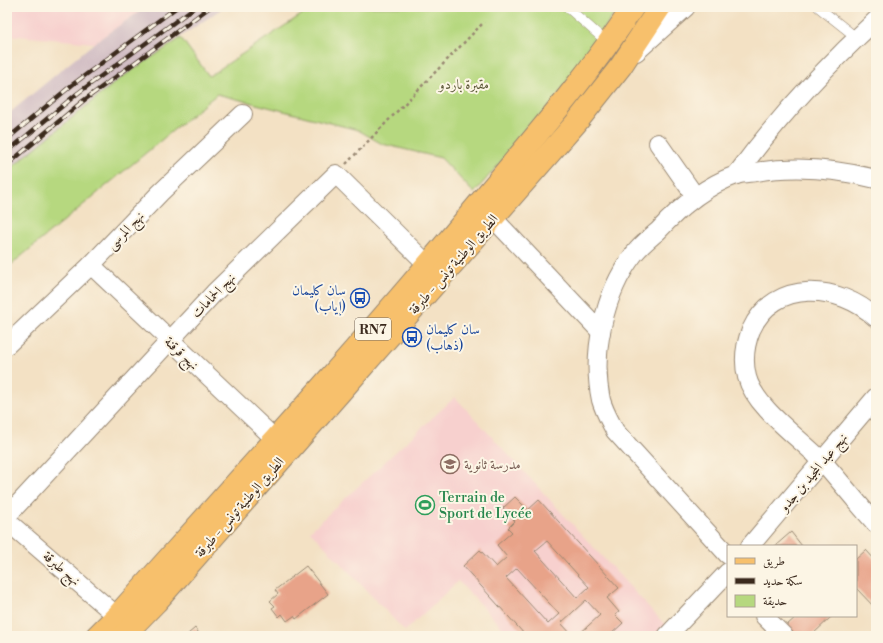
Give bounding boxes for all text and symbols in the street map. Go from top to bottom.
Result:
park label: مقبرة باردو [437,76,489,94]
street label: نهج المرسى [103,207,151,256]
street label: الطريق الوطنية تونس - طبرقة [405,211,502,319]
street label: نهج الحمامات [188,269,242,324]
place label: سان كليمان (إياب) [292,282,346,316]
bus stop icon: سان كليمان (إياب) [349,287,371,309]
road number: RN7 [355,318,391,340]
place label: سان كليمان (ذهاب) [426,321,480,355]
bus stop icon: سان كليمان (ذهاب) [401,326,423,348]
street label: نهج قرقنة [158,333,202,377]
street label: نهج عبد المجيد بن جدو [774,429,854,519]
school or university icon: مدرسة ثانوية [439,453,461,475]
street label: الطريق الوطنية تونس - طبرقة [191,454,288,562]
place label: مدرسة ثانوية [464,456,521,474]
place label: Terrain de Sport de Lycée [439,489,532,523]
sports icon: Terrain de Sport de Lycée [414,494,436,516]
legend [727,545,857,617]
street label: نهج طبرقة [37,547,84,592]
text: طريق [763,554,785,569]
text: سكة حديد [763,574,803,589]
text: حديقة [763,594,787,609]

